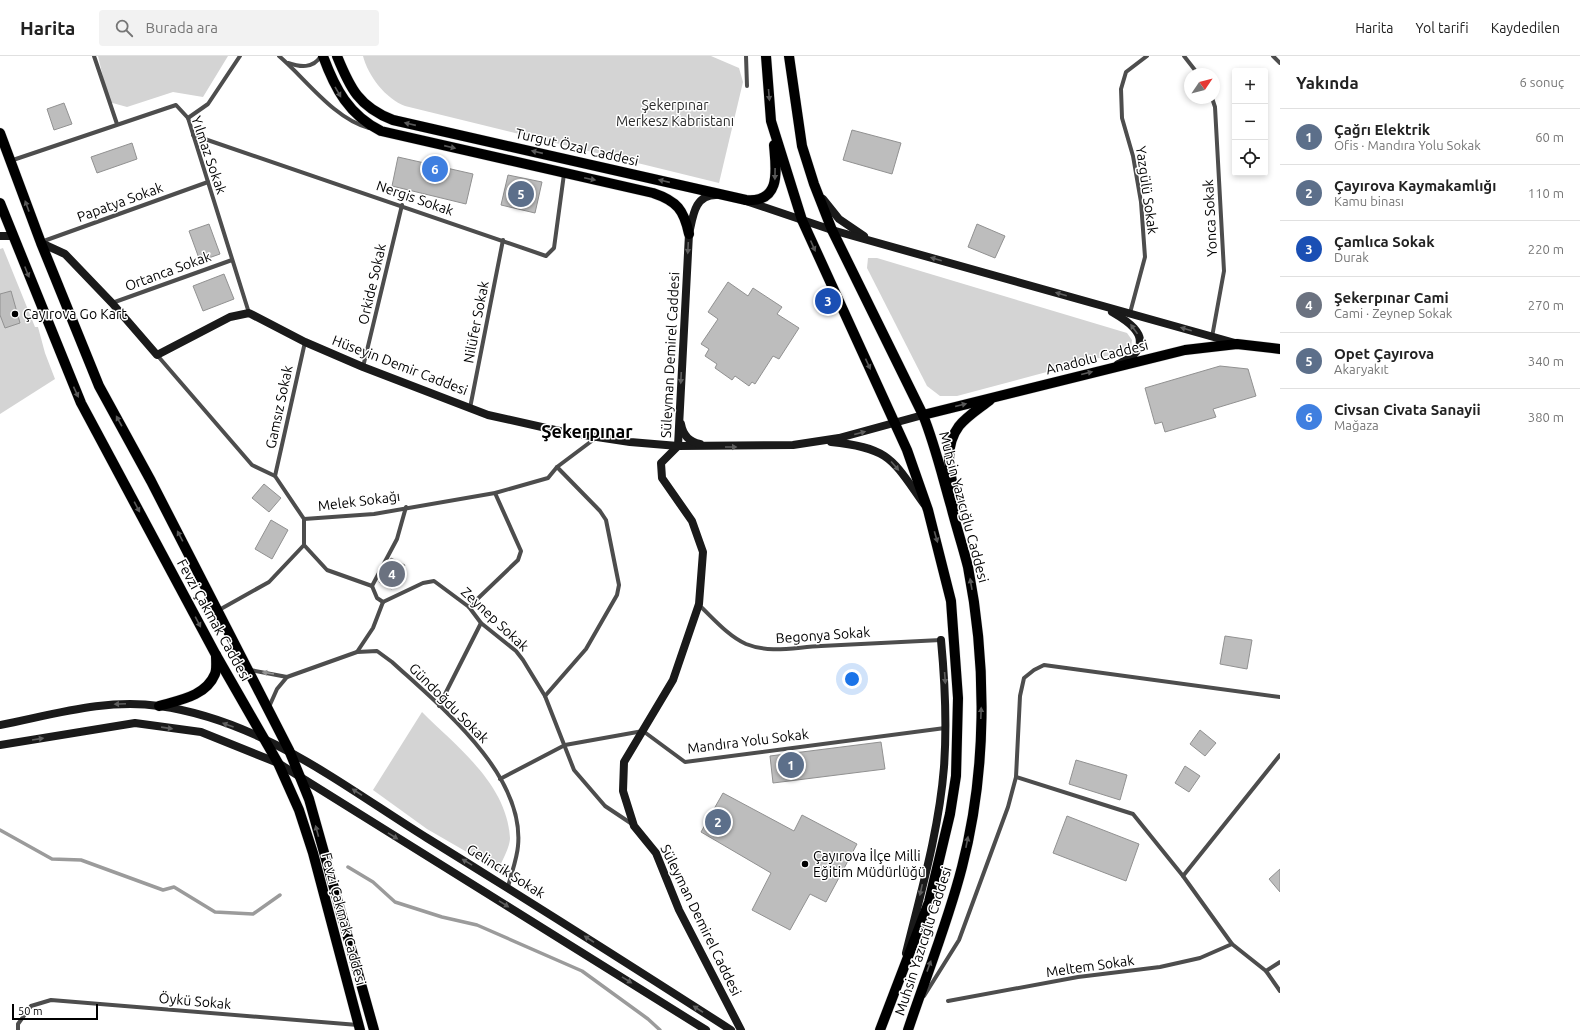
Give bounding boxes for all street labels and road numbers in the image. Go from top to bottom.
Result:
street label: Yılmaz Sokak [188,114,230,196]
street label: Turgut Özal Caddesi [514,124,640,169]
street label: Yazgülü Sokak [1133,145,1161,235]
street label: Nergis Sokak [374,177,456,219]
street label: Papatya Sokak [75,179,165,225]
street label: Yonca Sokak [1200,179,1220,257]
street label: Orkide Sokak [355,242,389,326]
street label: Ortanca Sokak [123,248,213,294]
street label: Süleyman Demirel Caddesi [658,272,682,438]
street label: Nilüfer Sokak [460,280,492,364]
street label: Hüseyin Demir Caddesi [330,332,470,398]
street label: Anadolu Caddesi [1044,337,1150,377]
street label: Gamsız Sokak [262,364,296,450]
street label: Muhsin Yazıcığlu Caddesi [936,430,992,584]
street label: Melek Sokağı [317,488,401,514]
street label: Fevzi Çakmak Caddesi [174,556,254,684]
street label: Zeynep Sokak [458,584,532,654]
street label: Begonya Sokak [775,624,871,646]
street label: Gündoğdu Sokak [406,660,492,746]
street label: Mandıra Yolu Sokak [686,726,810,756]
street label: Gelincik Sokak [464,841,548,901]
street label: Süleyman Demirel Caddesi [657,842,745,998]
street label: Fevzi Çakmak Caddesi [319,851,369,987]
street label: Muhsin Yazıcığlu Caddesi [891,864,955,1018]
street label: Meltem Sokak [1045,952,1135,980]
street label: Öykü Sokak [158,989,232,1012]

